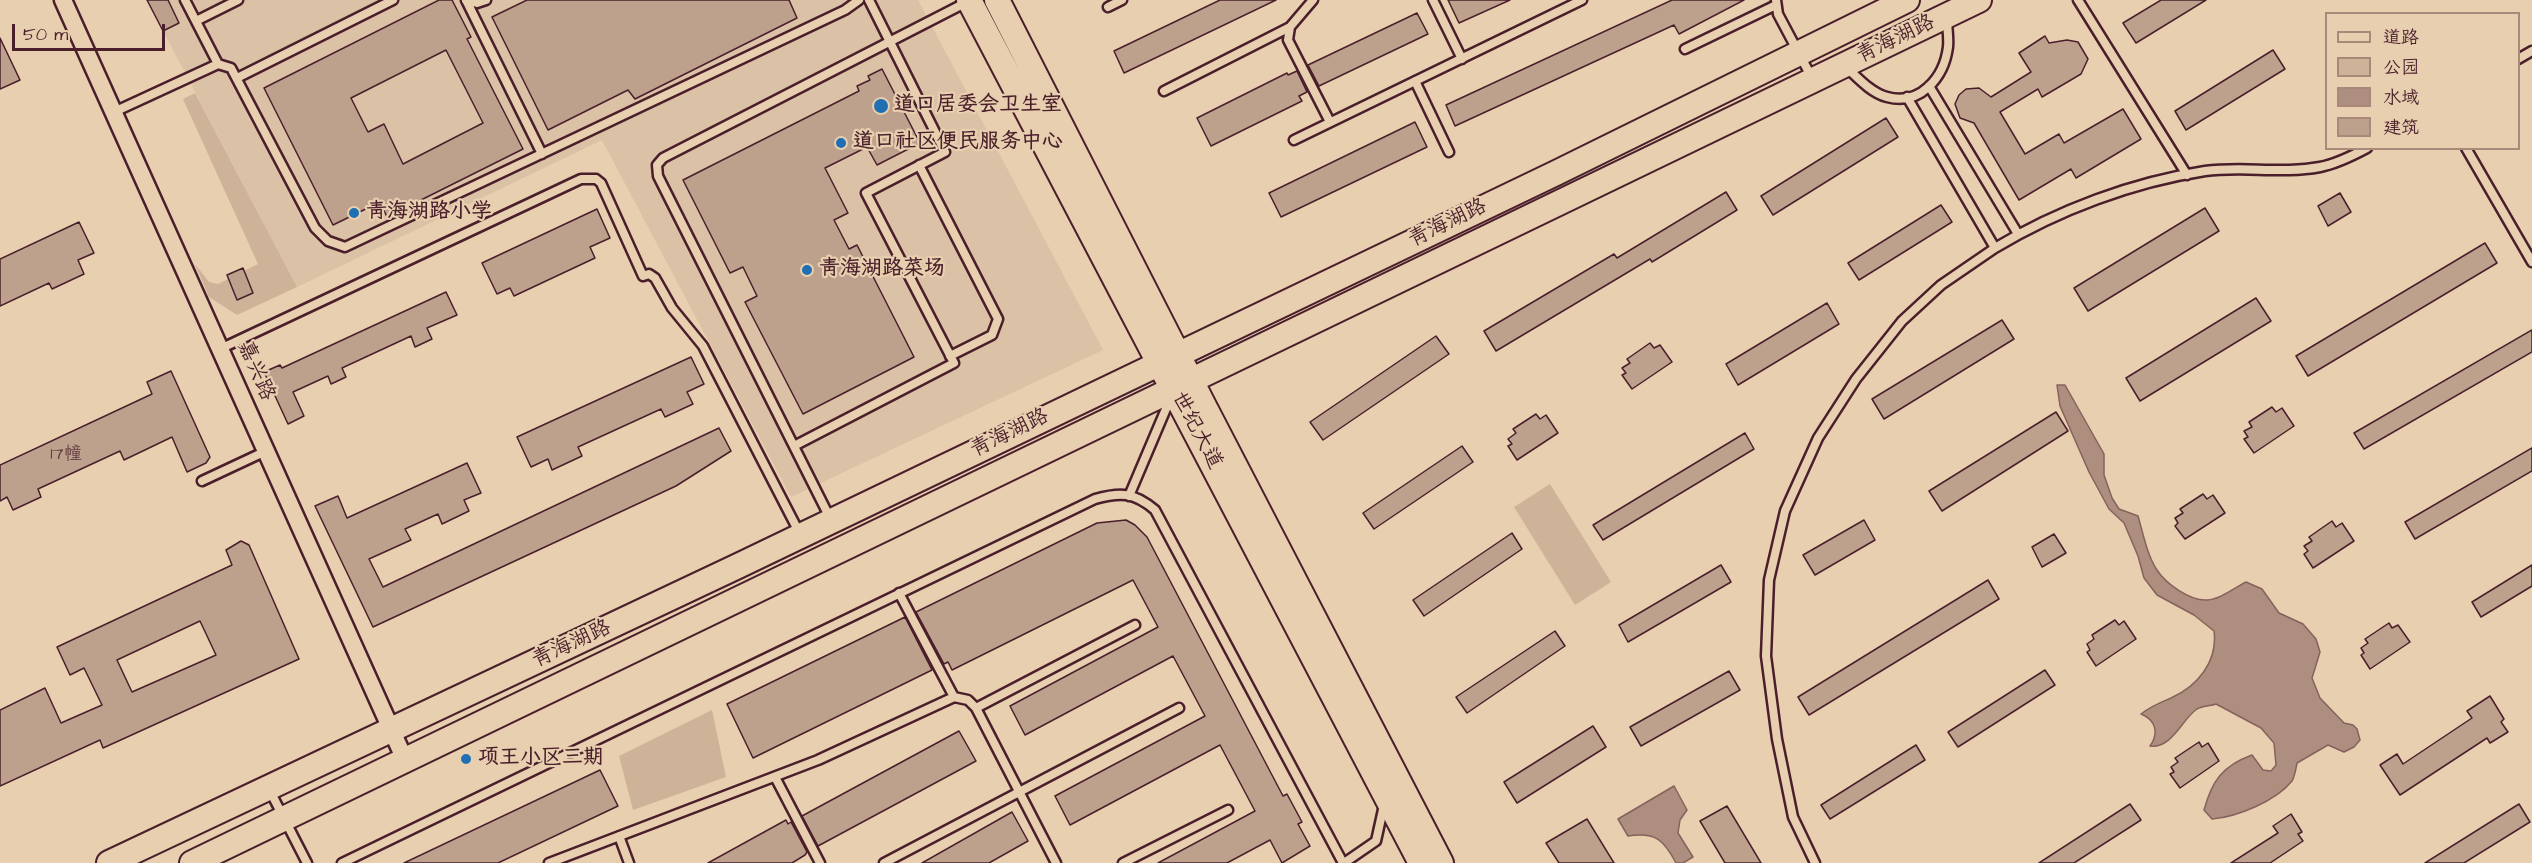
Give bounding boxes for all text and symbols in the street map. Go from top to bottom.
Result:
street label: 青海湖路 [1853,10,1939,70]
scale bar [15,12,168,50]
legend [2325,12,2520,150]
text: 50 m [23,22,68,47]
text: 道路 [2383,25,2419,50]
text: 公园 [2383,55,2419,80]
text: 水域 [2383,85,2419,110]
place label: 道口居委会卫生室 [894,93,1062,119]
marker: 道口居委会卫生室 [872,97,890,115]
text: 建筑 [2383,115,2419,140]
place label: 道口社区便民服务中心 [853,130,1063,156]
marker: 道口社区便民服务中心 [834,136,848,150]
street label: 青海湖路 [1405,194,1491,254]
place label: 青海湖路小学 [366,200,492,226]
marker: 青海湖路小学 [347,206,361,220]
place label: 青海湖路菜场 [819,257,945,283]
marker: 青海湖路菜场 [800,263,814,277]
street label: 嘉兴路 [231,337,279,405]
street label: 世纪大道 [1165,388,1227,474]
street label: 青海湖路 [967,404,1053,464]
house number: 17幢 [50,444,82,466]
street label: 青海湖路 [529,616,615,674]
place label: 项王小区三期 [478,746,604,772]
marker: 项王小区三期 [459,752,473,766]

